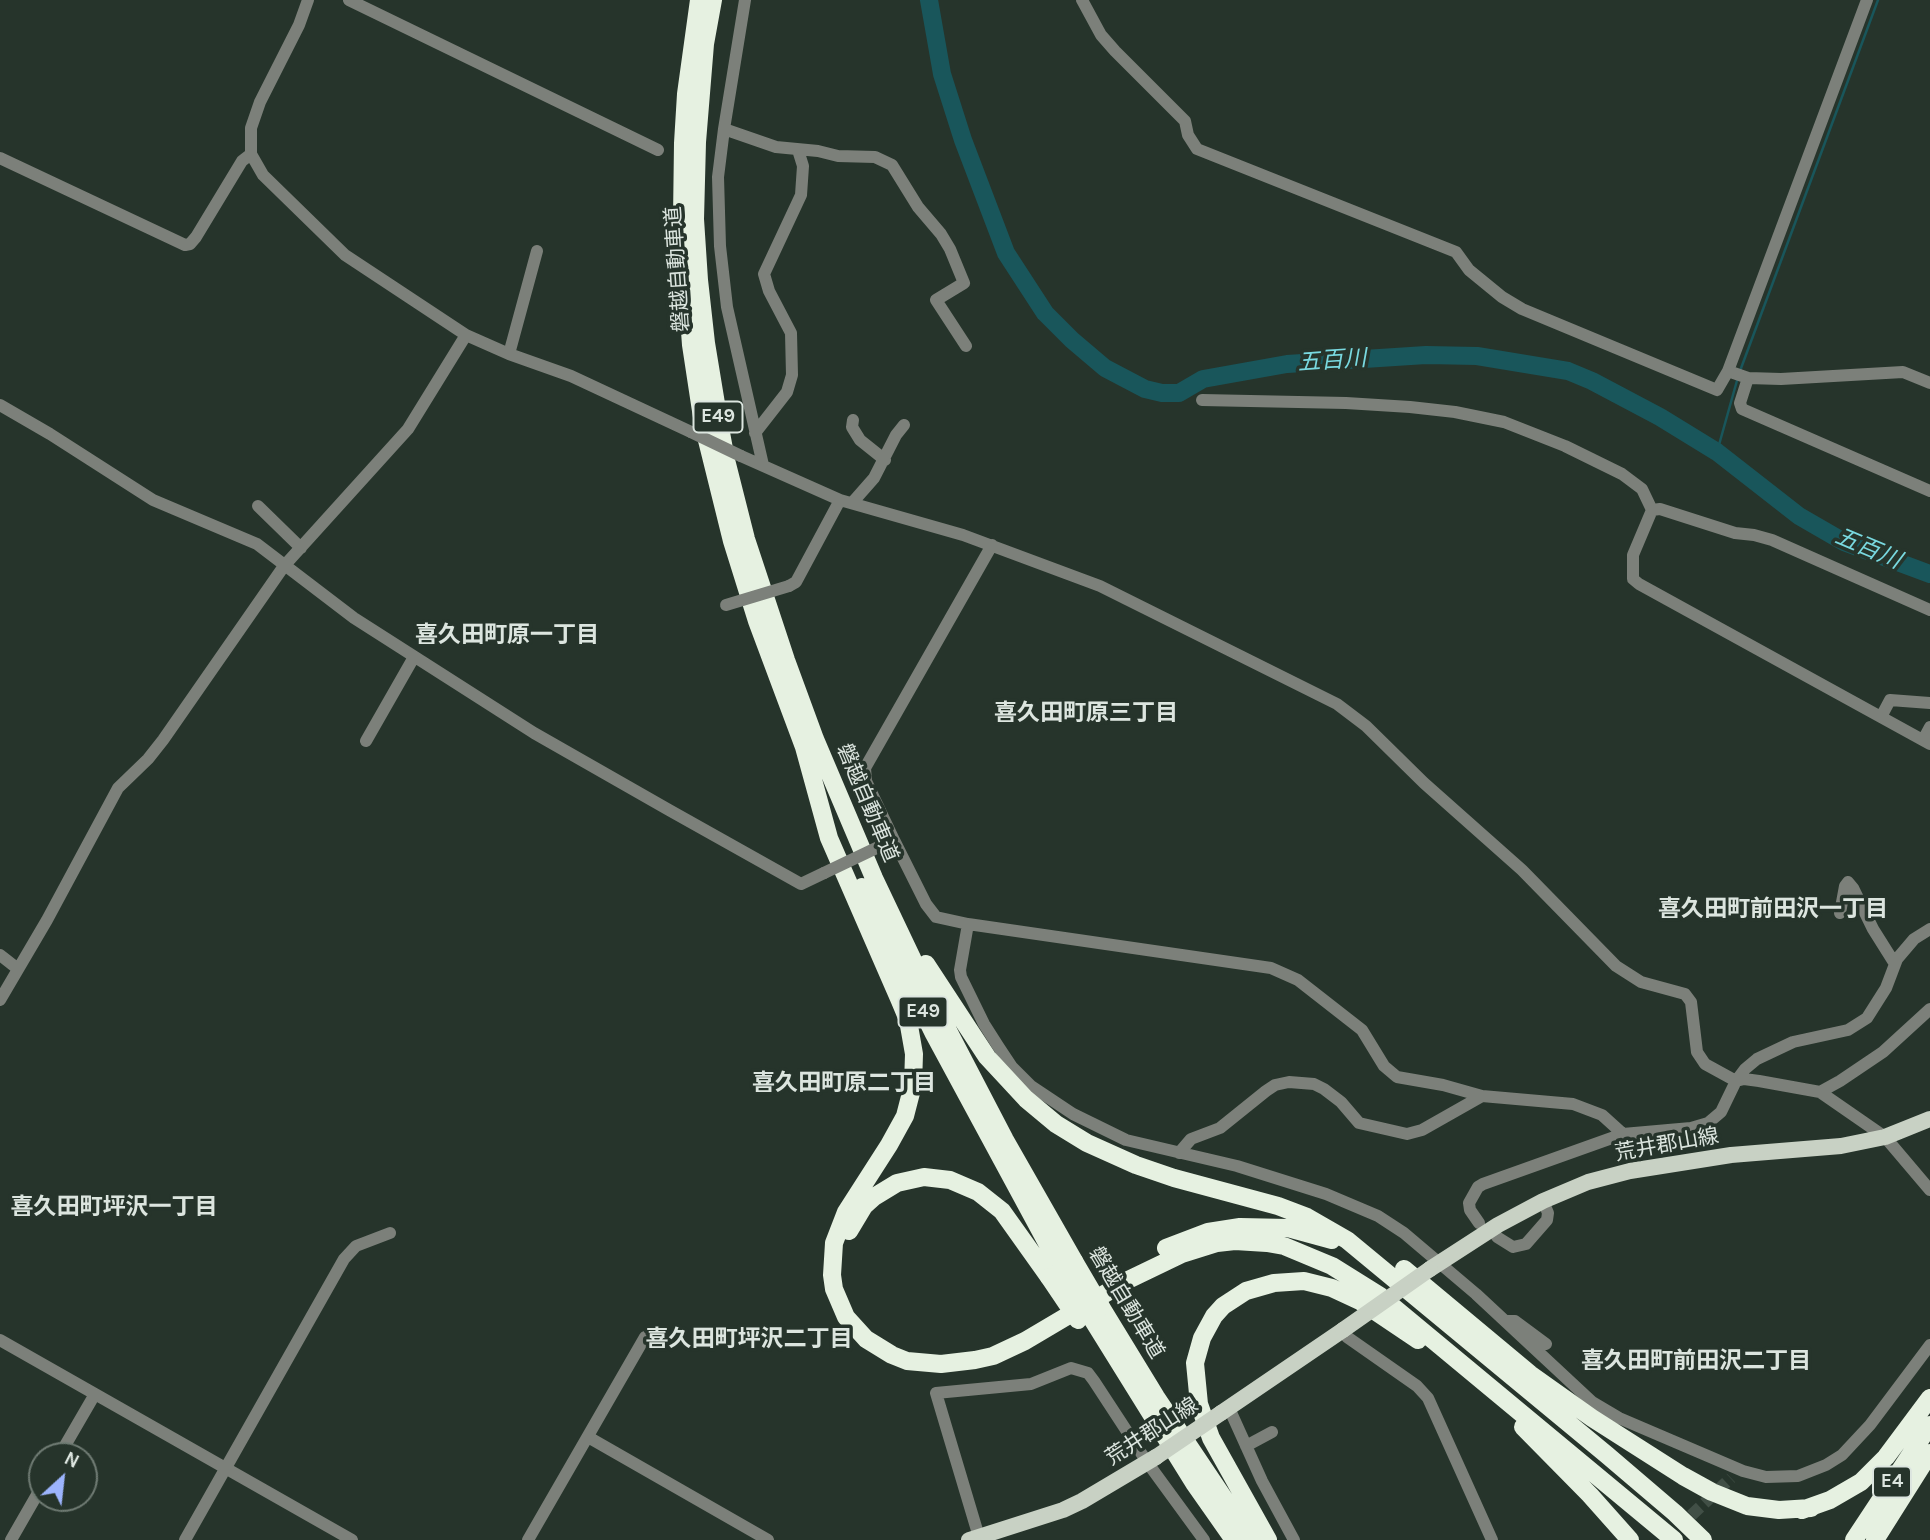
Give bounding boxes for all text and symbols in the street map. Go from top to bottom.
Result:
street label: 磐越自動車道 [661,205,695,333]
water label: 五百川 [1297,345,1367,377]
road number: E49 [694,402,742,432]
water label: 五百川 [1831,523,1905,575]
district label: 喜久田町原一丁目 [415,621,599,649]
district label: 喜久田町原三丁目 [994,699,1178,727]
street label: 磐越自動車道 [831,740,903,866]
district label: 喜久田町前田沢一丁目 [1658,895,1888,923]
road number: E49 [898,996,948,1028]
district label: 喜久田町原二丁目 [752,1069,936,1097]
street label: 荒井郡山線 [1613,1123,1721,1167]
district label: 喜久田町坪沢一丁目 [11,1193,217,1221]
street label: 磐越自動車道 [1083,1243,1169,1363]
district label: 喜久田町坪沢二丁目 [646,1325,852,1353]
district label: 喜久田町前田沢二丁目 [1581,1347,1811,1375]
street label: 荒井郡山線 [1101,1393,1203,1471]
north arrow [28,1442,98,1512]
text: N [61,1447,83,1473]
road number: E4 [1873,1466,1911,1498]

